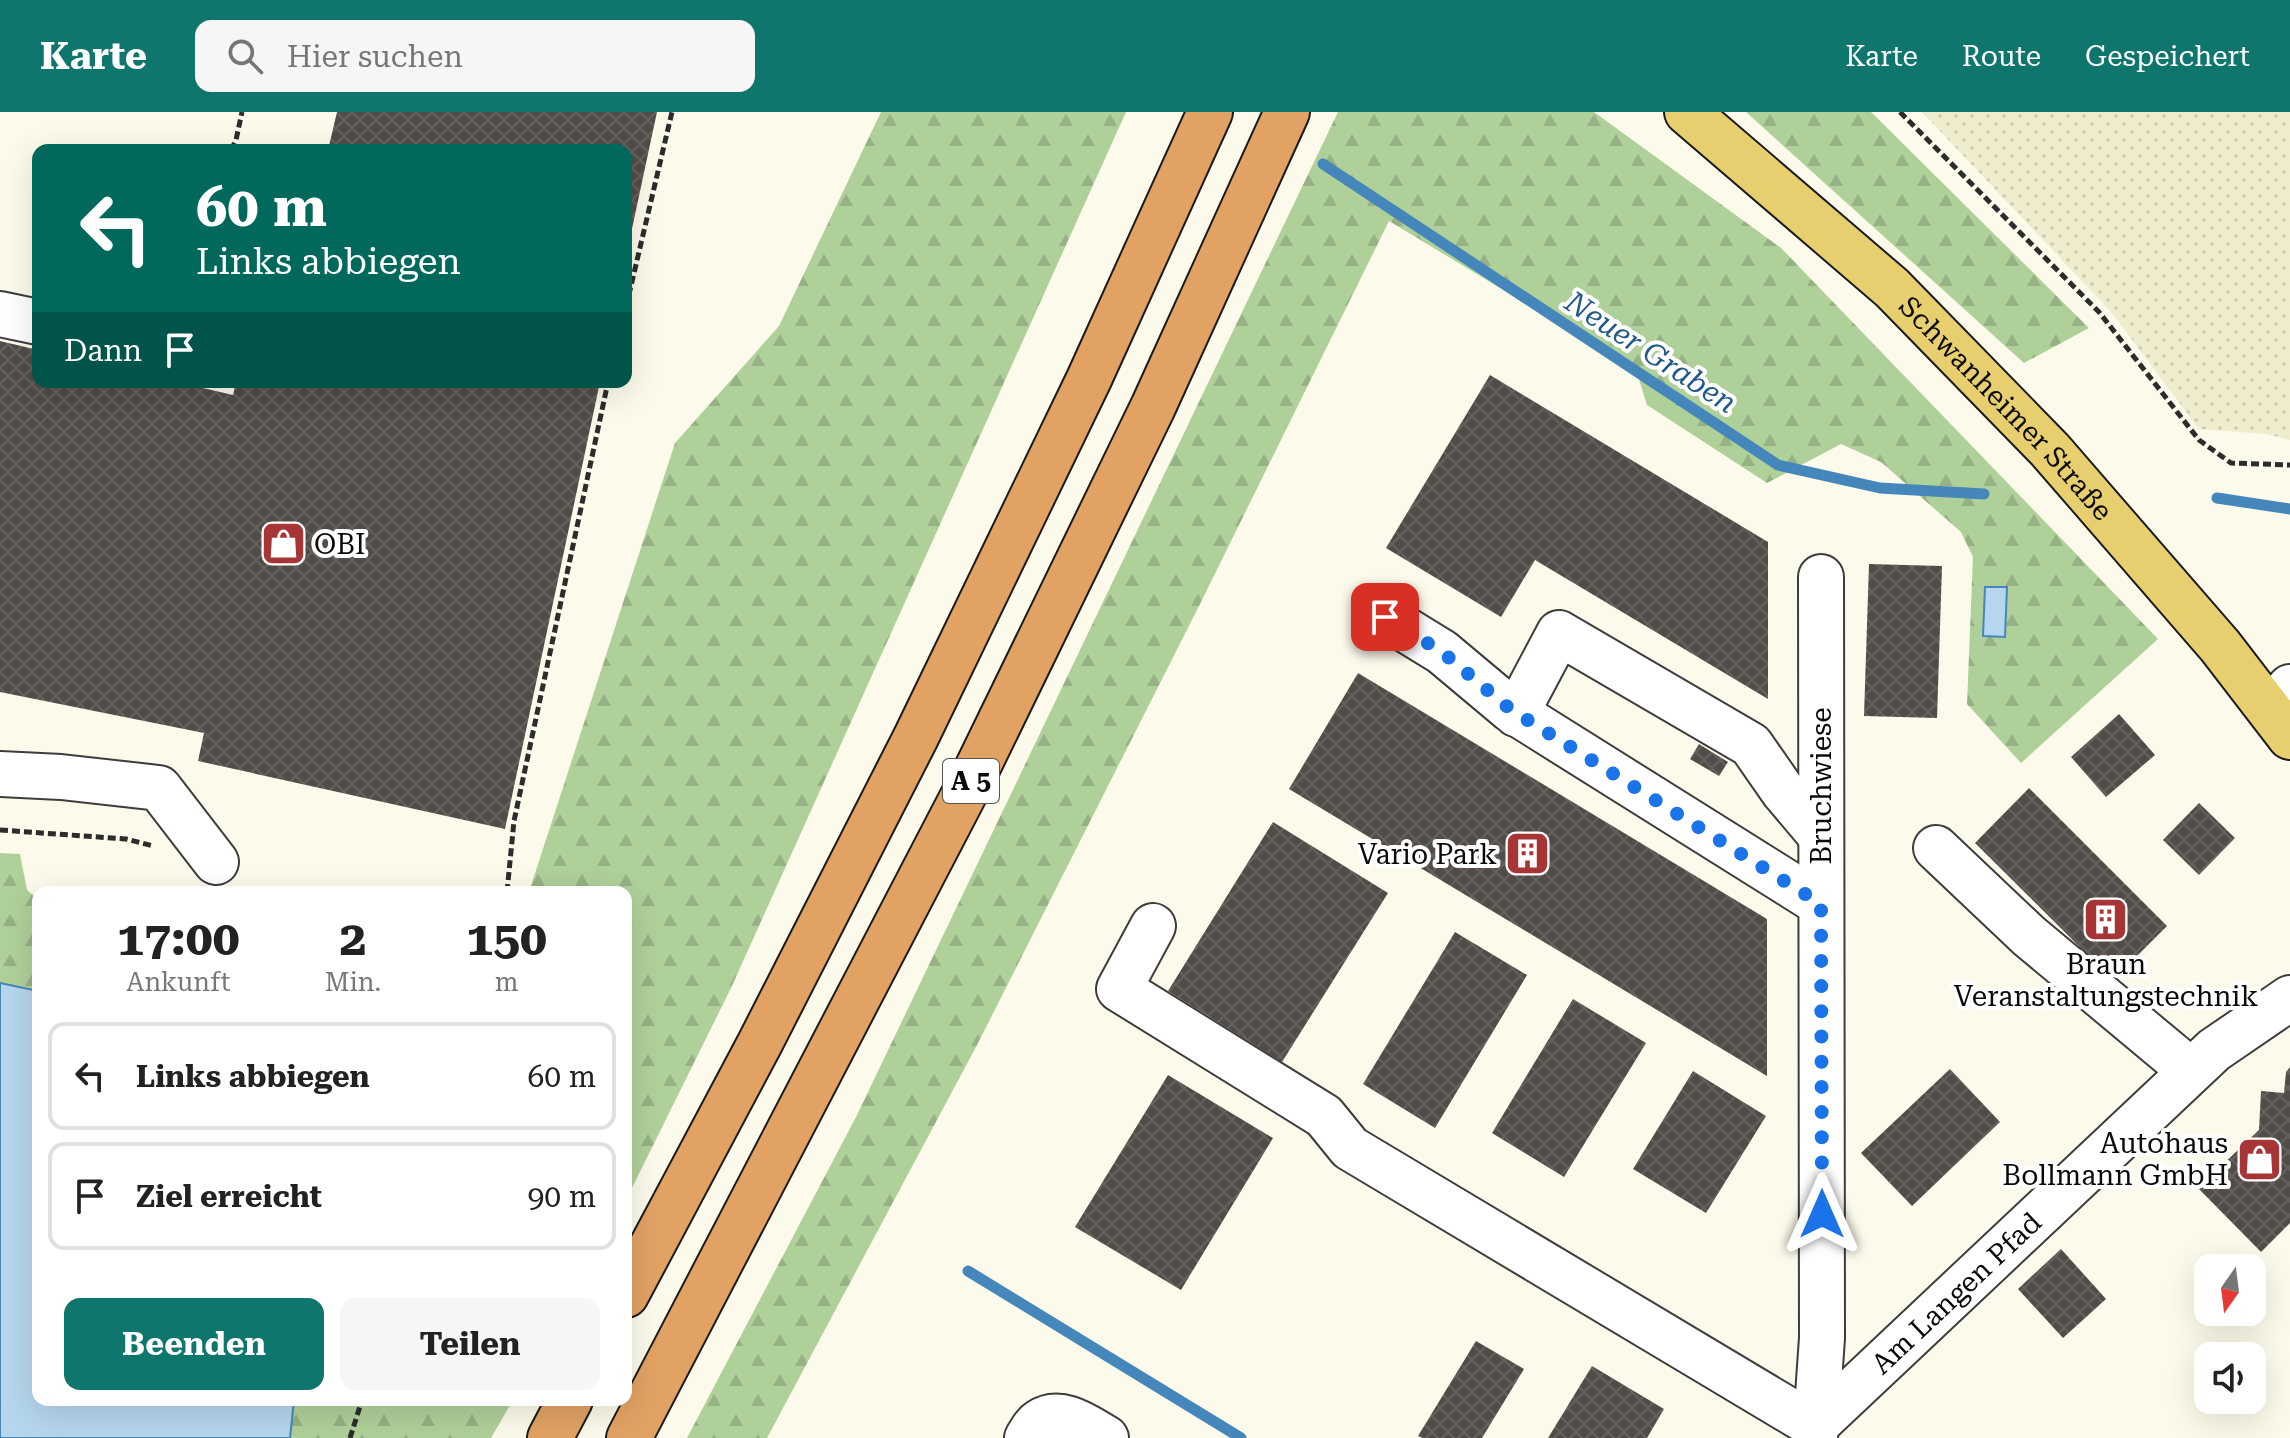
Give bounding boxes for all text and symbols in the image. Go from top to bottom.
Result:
search box [195,20,755,92]
text: Karte [40,34,147,78]
icon: search [223,34,267,78]
text: Hier suchen [287,39,463,74]
text: Karte [1845,40,1918,73]
text: Route [1962,40,2041,73]
text: Gespeichert [2085,40,2250,73]
text: 60 m [196,174,327,240]
icon: left [64,176,168,280]
text: Links abbiegen [196,241,461,283]
water label: Neuer Graben [1558,283,1743,420]
street label: Schwanheimer Straße [1893,289,2120,527]
icon: arrive [158,328,202,372]
text: Dann [64,333,142,368]
shop icon: OBI [259,520,307,568]
place label: OBI [314,528,365,561]
pin [1351,583,1419,651]
icon: arrive [1363,595,1407,639]
street label: Bruchwiese [1805,707,1838,865]
road number: A 5 [943,759,999,803]
building icon: Vario Park [1504,830,1552,878]
place label: Vario Park [1358,838,1497,871]
building icon: Braun Veranstaltungstechnik [2082,895,2130,943]
text: 17:00 [117,911,240,967]
text: 2 [339,911,366,967]
text: 150 [466,911,547,967]
place label: Braun Veranstaltungstechnik [1954,948,2258,1013]
text: Ankunft [126,967,230,997]
text: Min. [325,967,381,997]
text: m [495,967,518,997]
icon: left [68,1054,112,1098]
text: Links abbiegen [136,1059,370,1094]
text: 60 m [527,1059,596,1094]
place label: Autohaus Bollmann GmbH [2002,1127,2228,1192]
shop icon: Autohaus Bollmann GmbH [2235,1135,2283,1183]
position arrow [1780,1172,1864,1256]
icon: arrive [68,1174,112,1218]
text: Ziel erreicht [136,1179,322,1214]
text: 90 m [527,1179,596,1214]
street label: Am Langen Pfad [1865,1205,2048,1381]
north arrow [2194,1254,2266,1326]
map controls [2194,1254,2266,1414]
button: Beenden [64,1298,324,1390]
button: Teilen [340,1298,600,1390]
button: sound [2194,1342,2266,1414]

